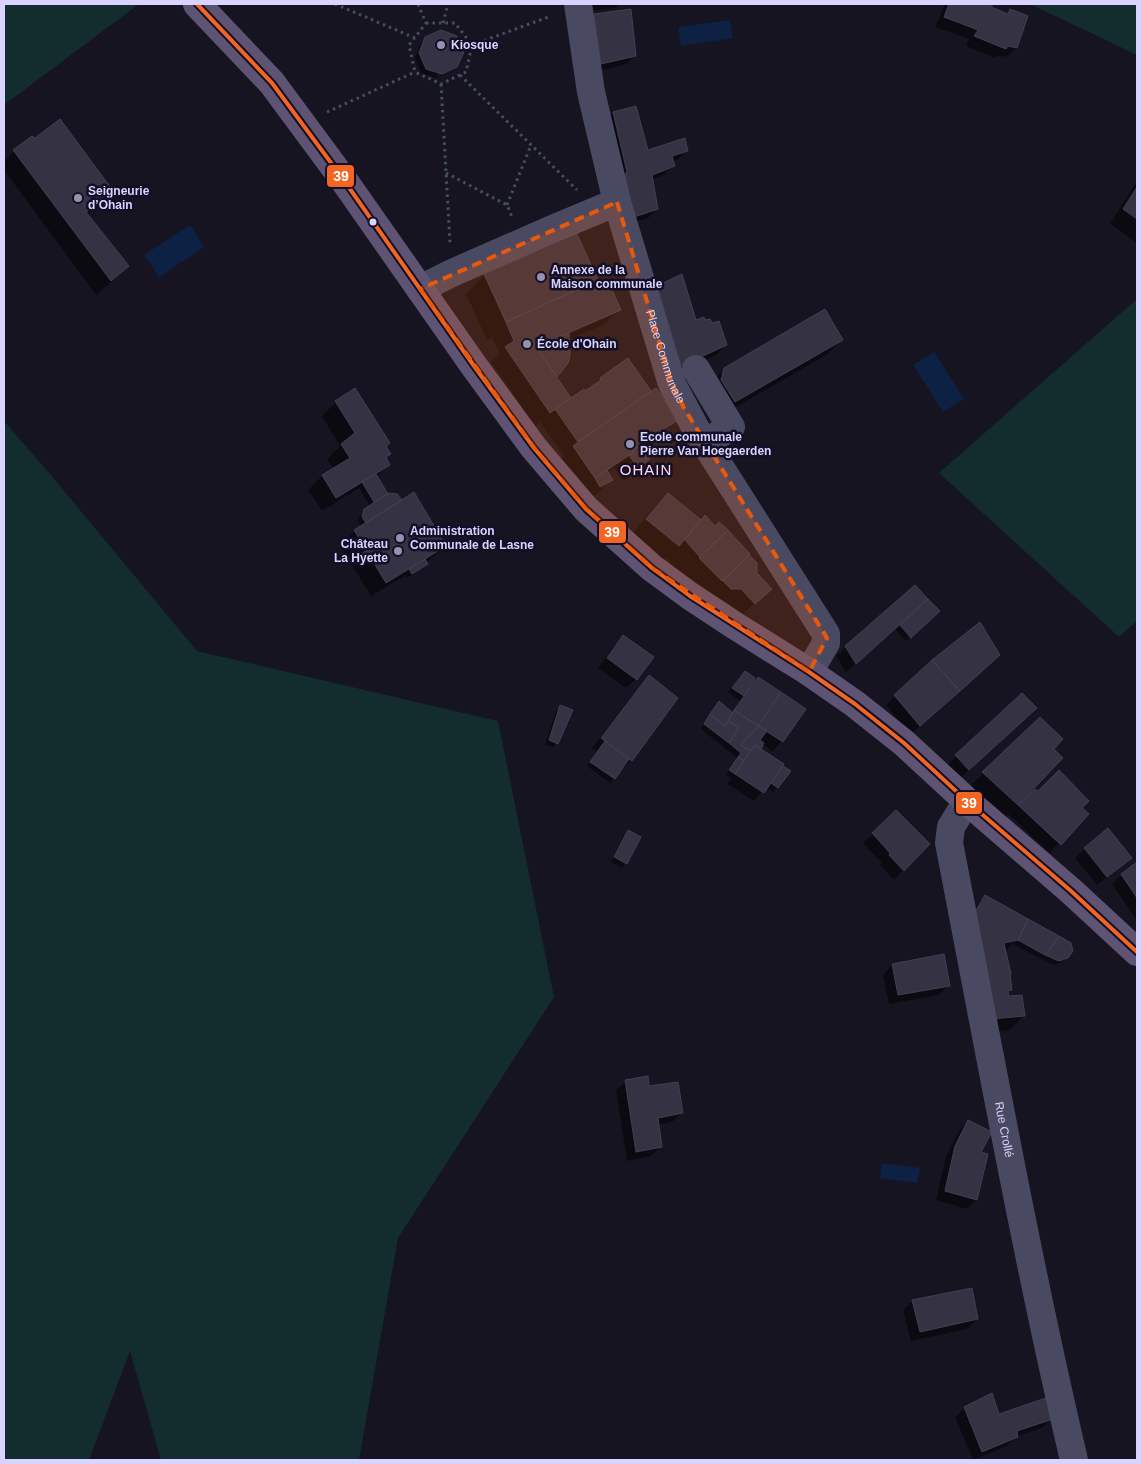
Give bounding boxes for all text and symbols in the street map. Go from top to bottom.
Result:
place label: Kiosque [451,38,499,52]
marker: Kiosque [435,39,447,51]
line badge: 39 [326,164,355,188]
text: 39 [333,168,349,184]
place label: Seigneurie d’Ohain [88,184,150,212]
marker: Seigneurie d’Ohain [72,192,84,204]
unlabelled marker [368,217,378,227]
place label: Annexe de la Maison communale [551,263,663,291]
marker: Annexe de la Maison communale [535,271,547,283]
street label: Place Communale [643,308,688,406]
place label: École d'Ohain [537,336,617,351]
marker: École d'Ohain [521,338,533,350]
place label: Ecole communale Pierre Van Hoegaerden [640,430,771,458]
marker: Ecole communale Pierre Van Hoegaerden [624,438,636,450]
district label: OHAIN [620,461,672,478]
line badge: 39 [598,520,627,544]
place label: Administration Communale de Lasne [410,524,534,552]
text: 39 [604,524,620,540]
marker: Administration Communale de Lasne [394,532,406,544]
place label: Château La Hyette [334,537,388,565]
marker: Château La Hyette [392,545,404,557]
line badge: 39 [955,791,983,815]
text: 39 [961,795,977,811]
street label: Rue Crollé [992,1100,1016,1159]

